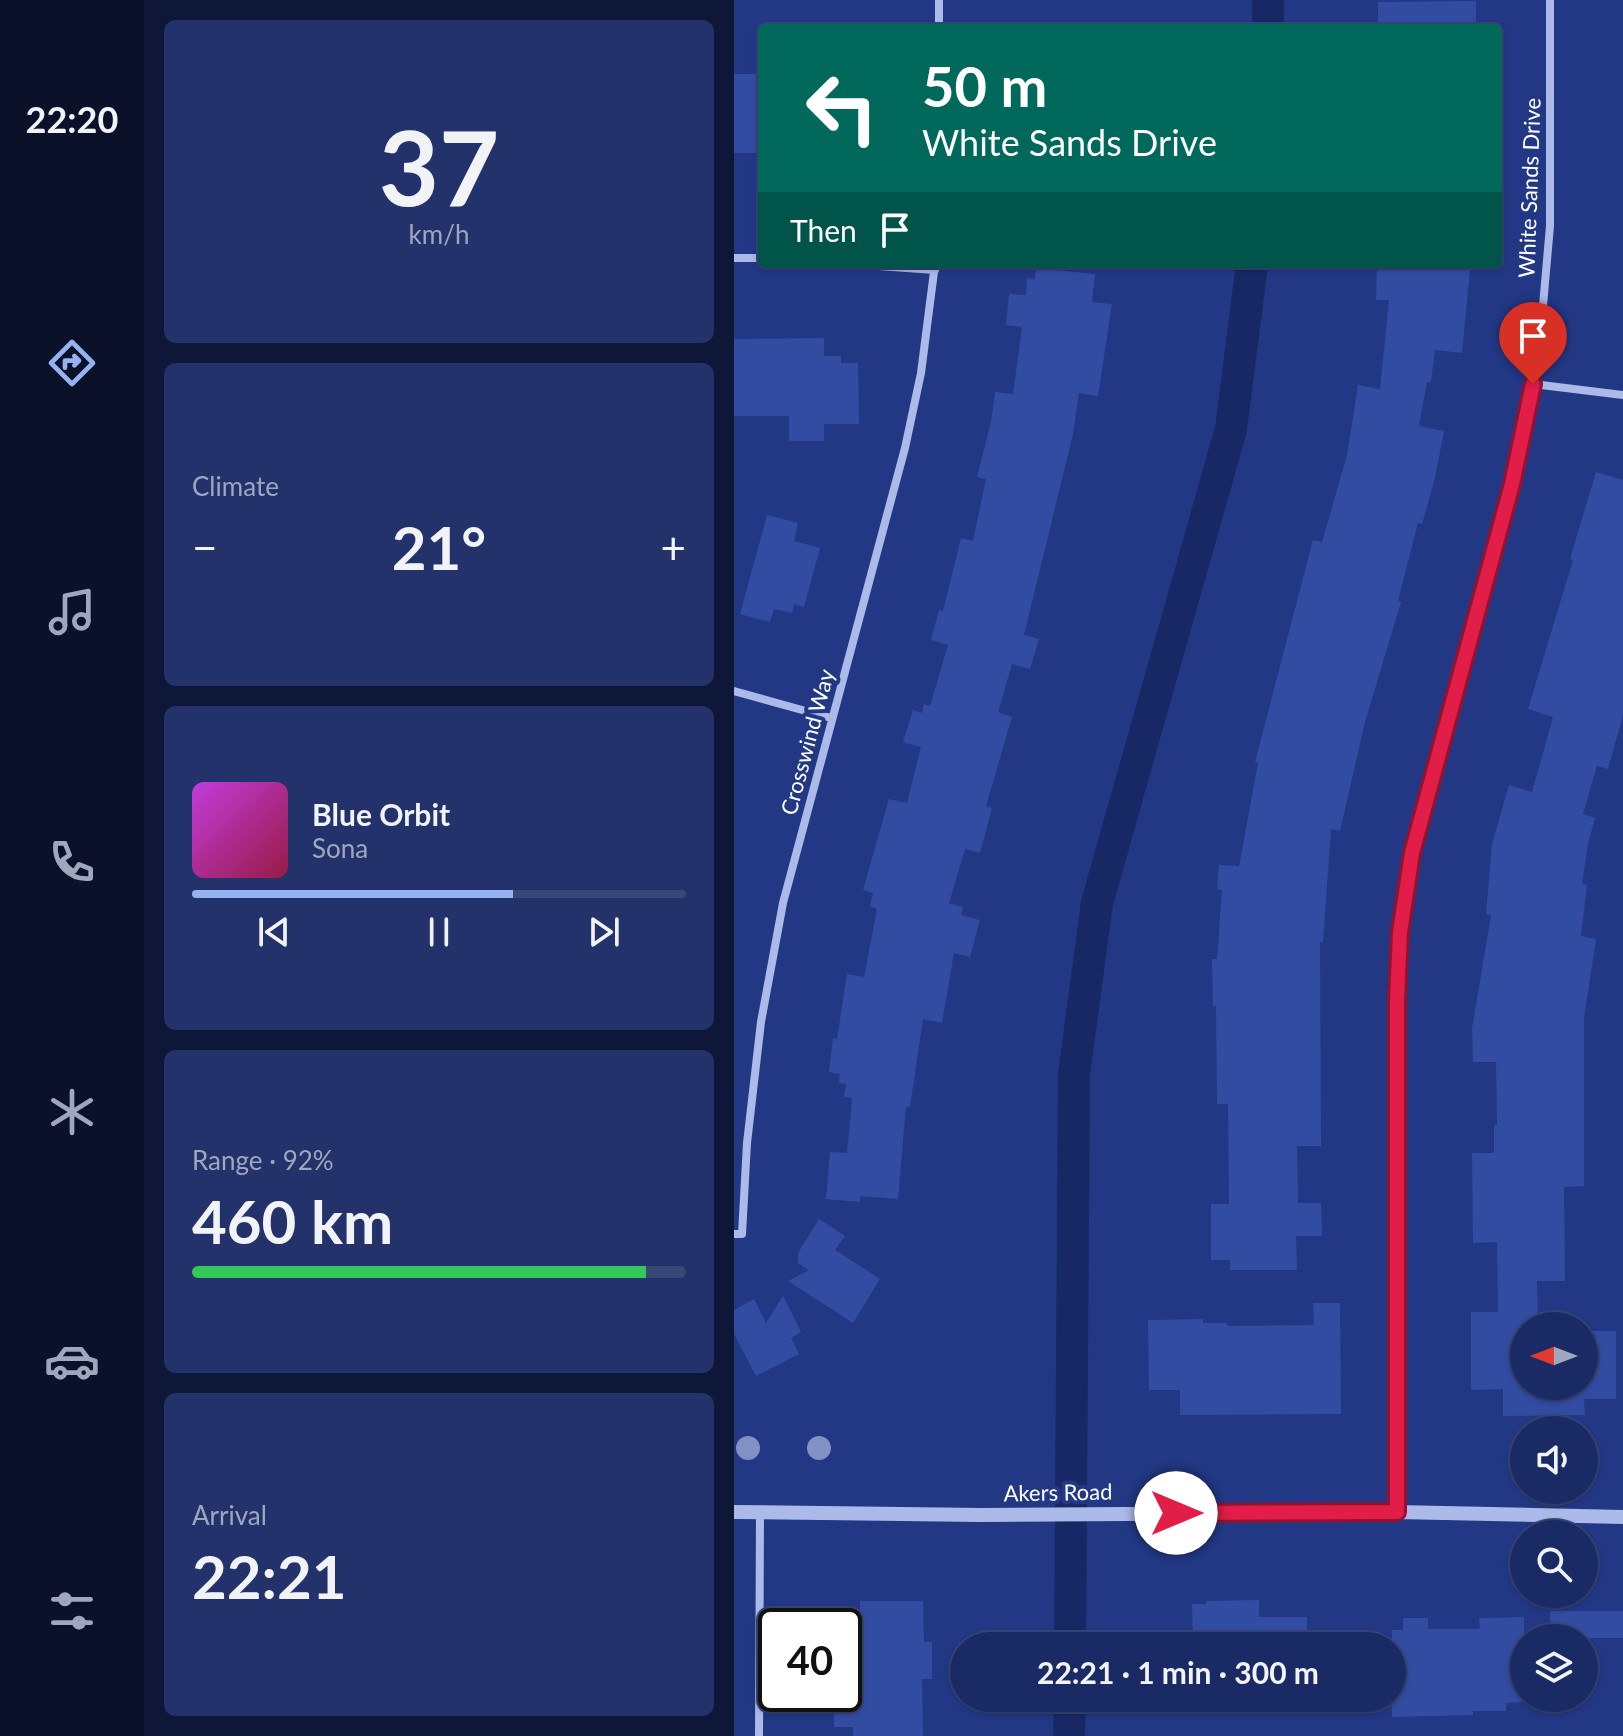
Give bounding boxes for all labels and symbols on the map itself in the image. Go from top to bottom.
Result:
street label: White Sands Drive [1512,97,1546,279]
pin [1499,302,1567,384]
street label: Crosswind Way [775,666,840,818]
north arrow [1510,1312,1598,1400]
position arrow [1134,1471,1218,1555]
street label: Akers Road [1003,1478,1113,1506]
speed limit sign: 40 [758,1608,862,1712]

